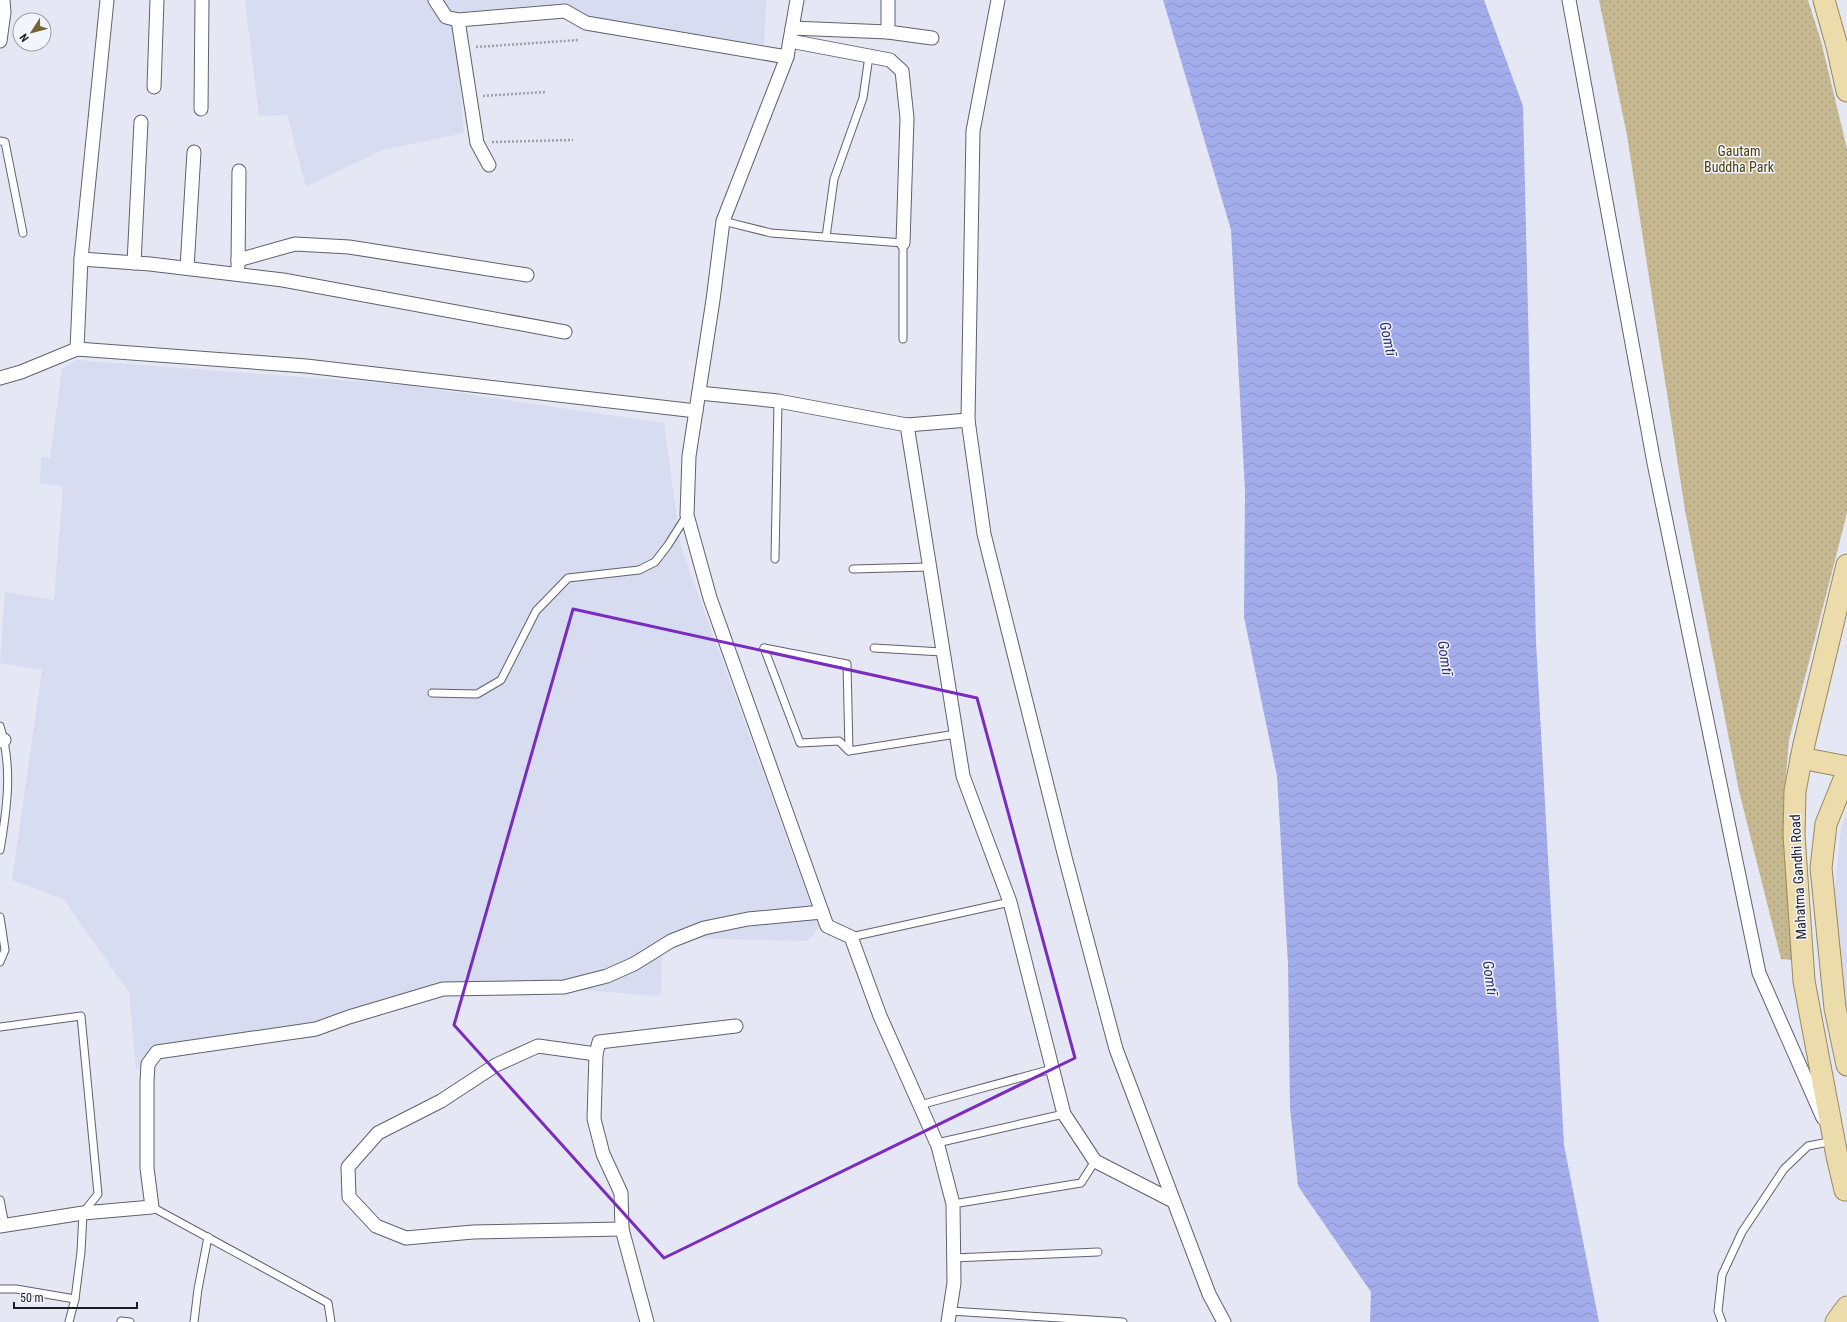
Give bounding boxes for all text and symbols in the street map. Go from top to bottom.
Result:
north arrow [12,12,52,52]
text: N [17,31,32,44]
park label: Gautam Buddha Park [1704,143,1775,175]
water label: Gomtī [1376,320,1401,359]
water label: Gomtī [1434,640,1457,678]
street label: Mahatma Gandhi Road [1787,814,1809,940]
water label: Gomtī [1479,960,1502,998]
scale bar [14,1284,137,1310]
text: 50 m [20,1291,44,1305]

